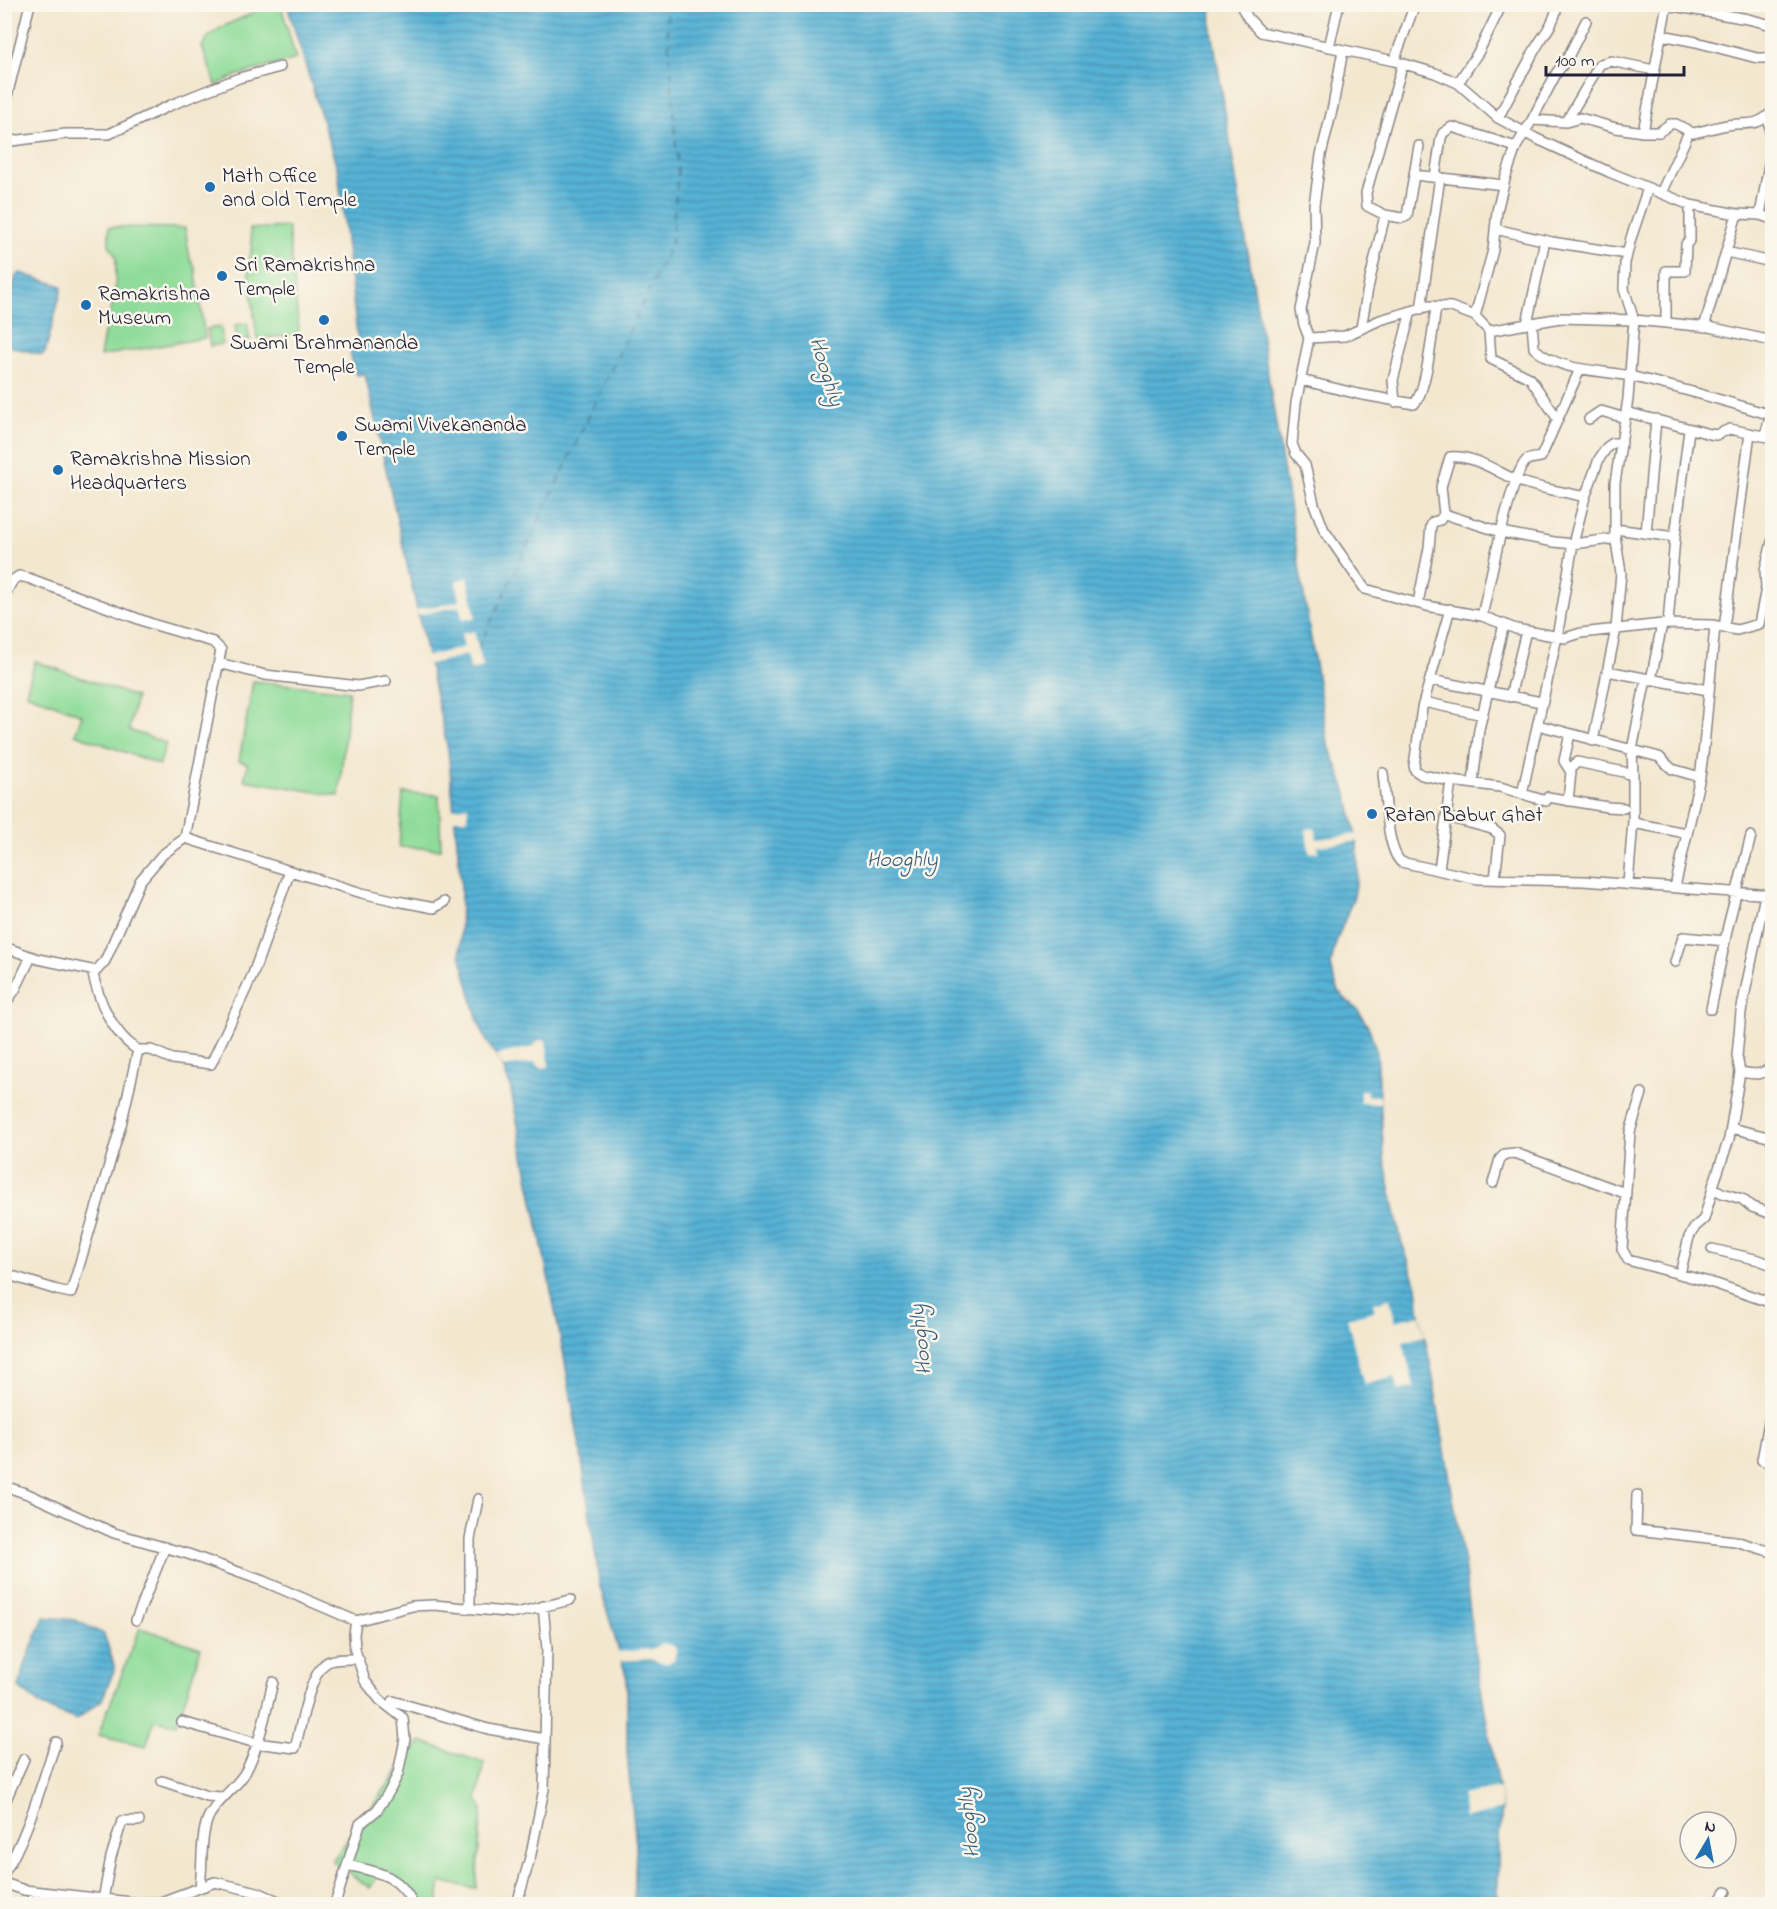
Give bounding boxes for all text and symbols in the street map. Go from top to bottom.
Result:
scale bar [1546,39,1684,77]
text: 100 m [1555,49,1595,75]
place label: Math Office and Old Temple [222,162,357,216]
marker: Math Office and Old Temple [203,180,217,194]
place label: Sri Ramakrishna Temple [234,251,375,305]
marker: Sri Ramakrishna Temple [215,269,229,283]
place label: Ramakrishna Museum [98,280,210,334]
marker: Ramakrishna Museum [79,298,93,312]
marker: Swami Brahmananda Temple [317,313,331,327]
place label: Swami Brahmananda Temple [230,329,418,383]
water label: Hooghly [799,333,851,411]
place label: Swami Vivekananda Temple [354,411,527,465]
marker: Swami Vivekananda Temple [335,429,349,443]
place label: Ramakrishna Mission Headquarters [70,445,251,499]
marker: Ramakrishna Mission Headquarters [51,463,65,477]
place label: Ratan Babur Ghat [1384,801,1543,831]
marker: Ratan Babur Ghat [1365,807,1379,821]
water label: Hooghly [866,845,938,877]
water label: Hooghly [902,1302,942,1377]
water label: Hooghly [950,1785,990,1860]
north arrow [1678,1810,1738,1870]
text: N [1703,1814,1718,1840]

